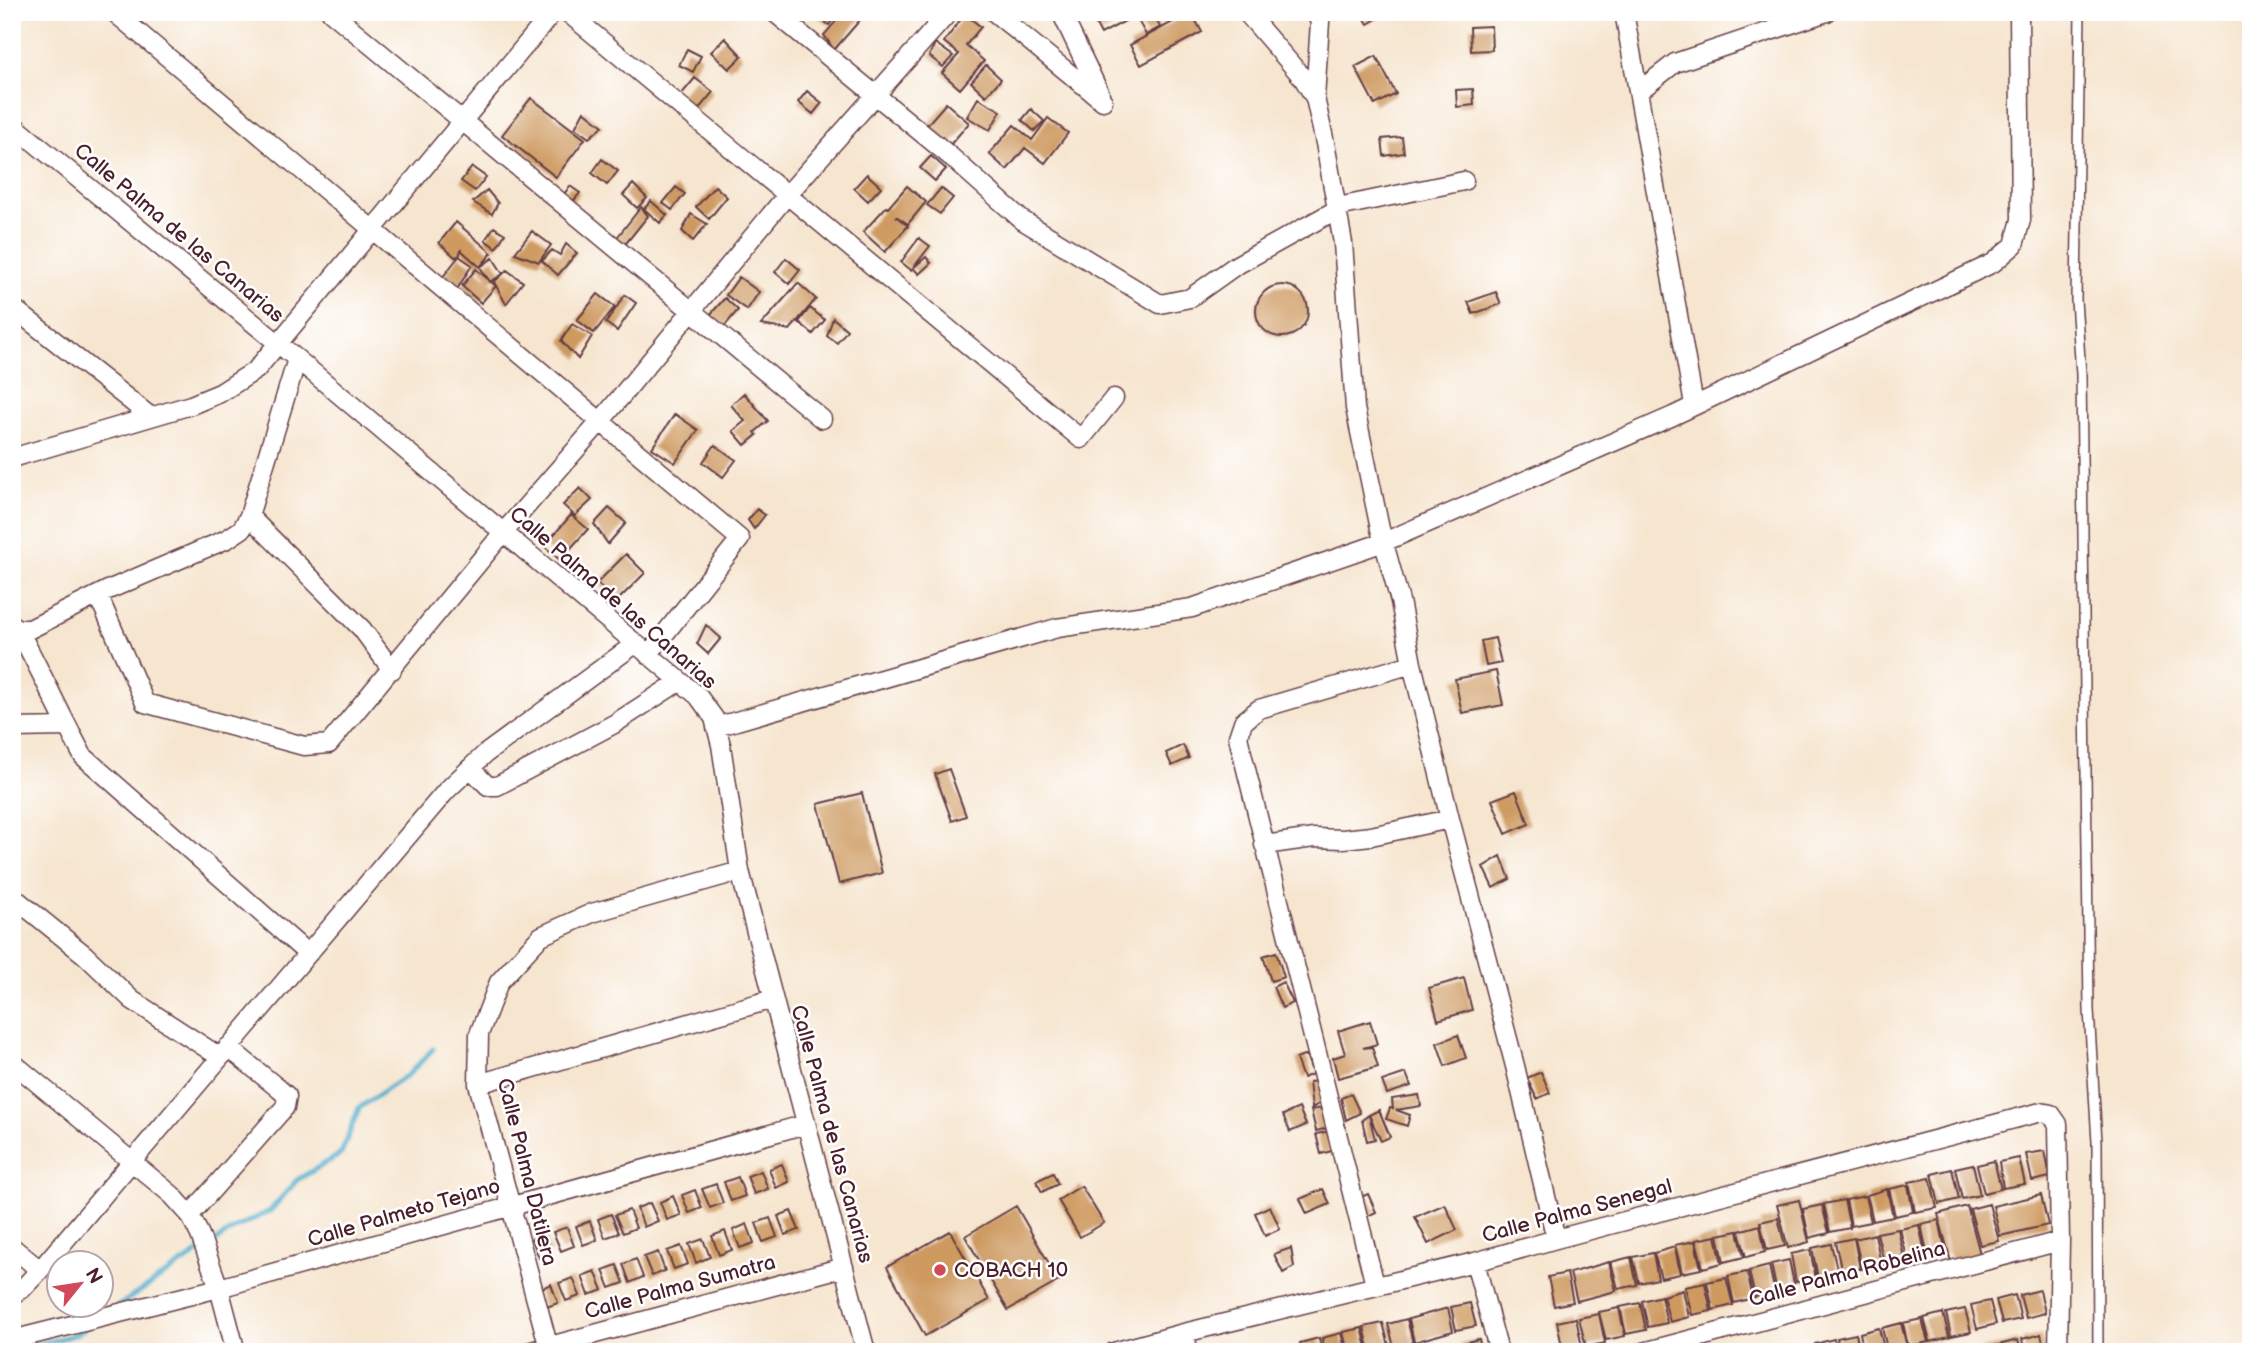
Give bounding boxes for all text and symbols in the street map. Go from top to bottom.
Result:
street label: Calle Palma de las Canarias [69,138,289,328]
street label: Calle Palma de las Canarias [504,501,722,695]
street label: Calle Palma de las Canarias [786,1002,878,1266]
street label: Calle Palma Datilera [492,1076,562,1268]
street label: Calle Palmeto Tejano [305,1174,503,1252]
street label: Calle Palma Senegal [1479,1174,1675,1248]
street label: Calle Palma Robelina [1746,1236,1948,1312]
north arrow [46,1248,116,1318]
street label: Calle Palma Sumatra [582,1249,778,1325]
place label: COBACH 10 [954,1258,1068,1283]
marker: COBACH 10 [932,1262,948,1278]
text: N [80,1264,107,1288]

